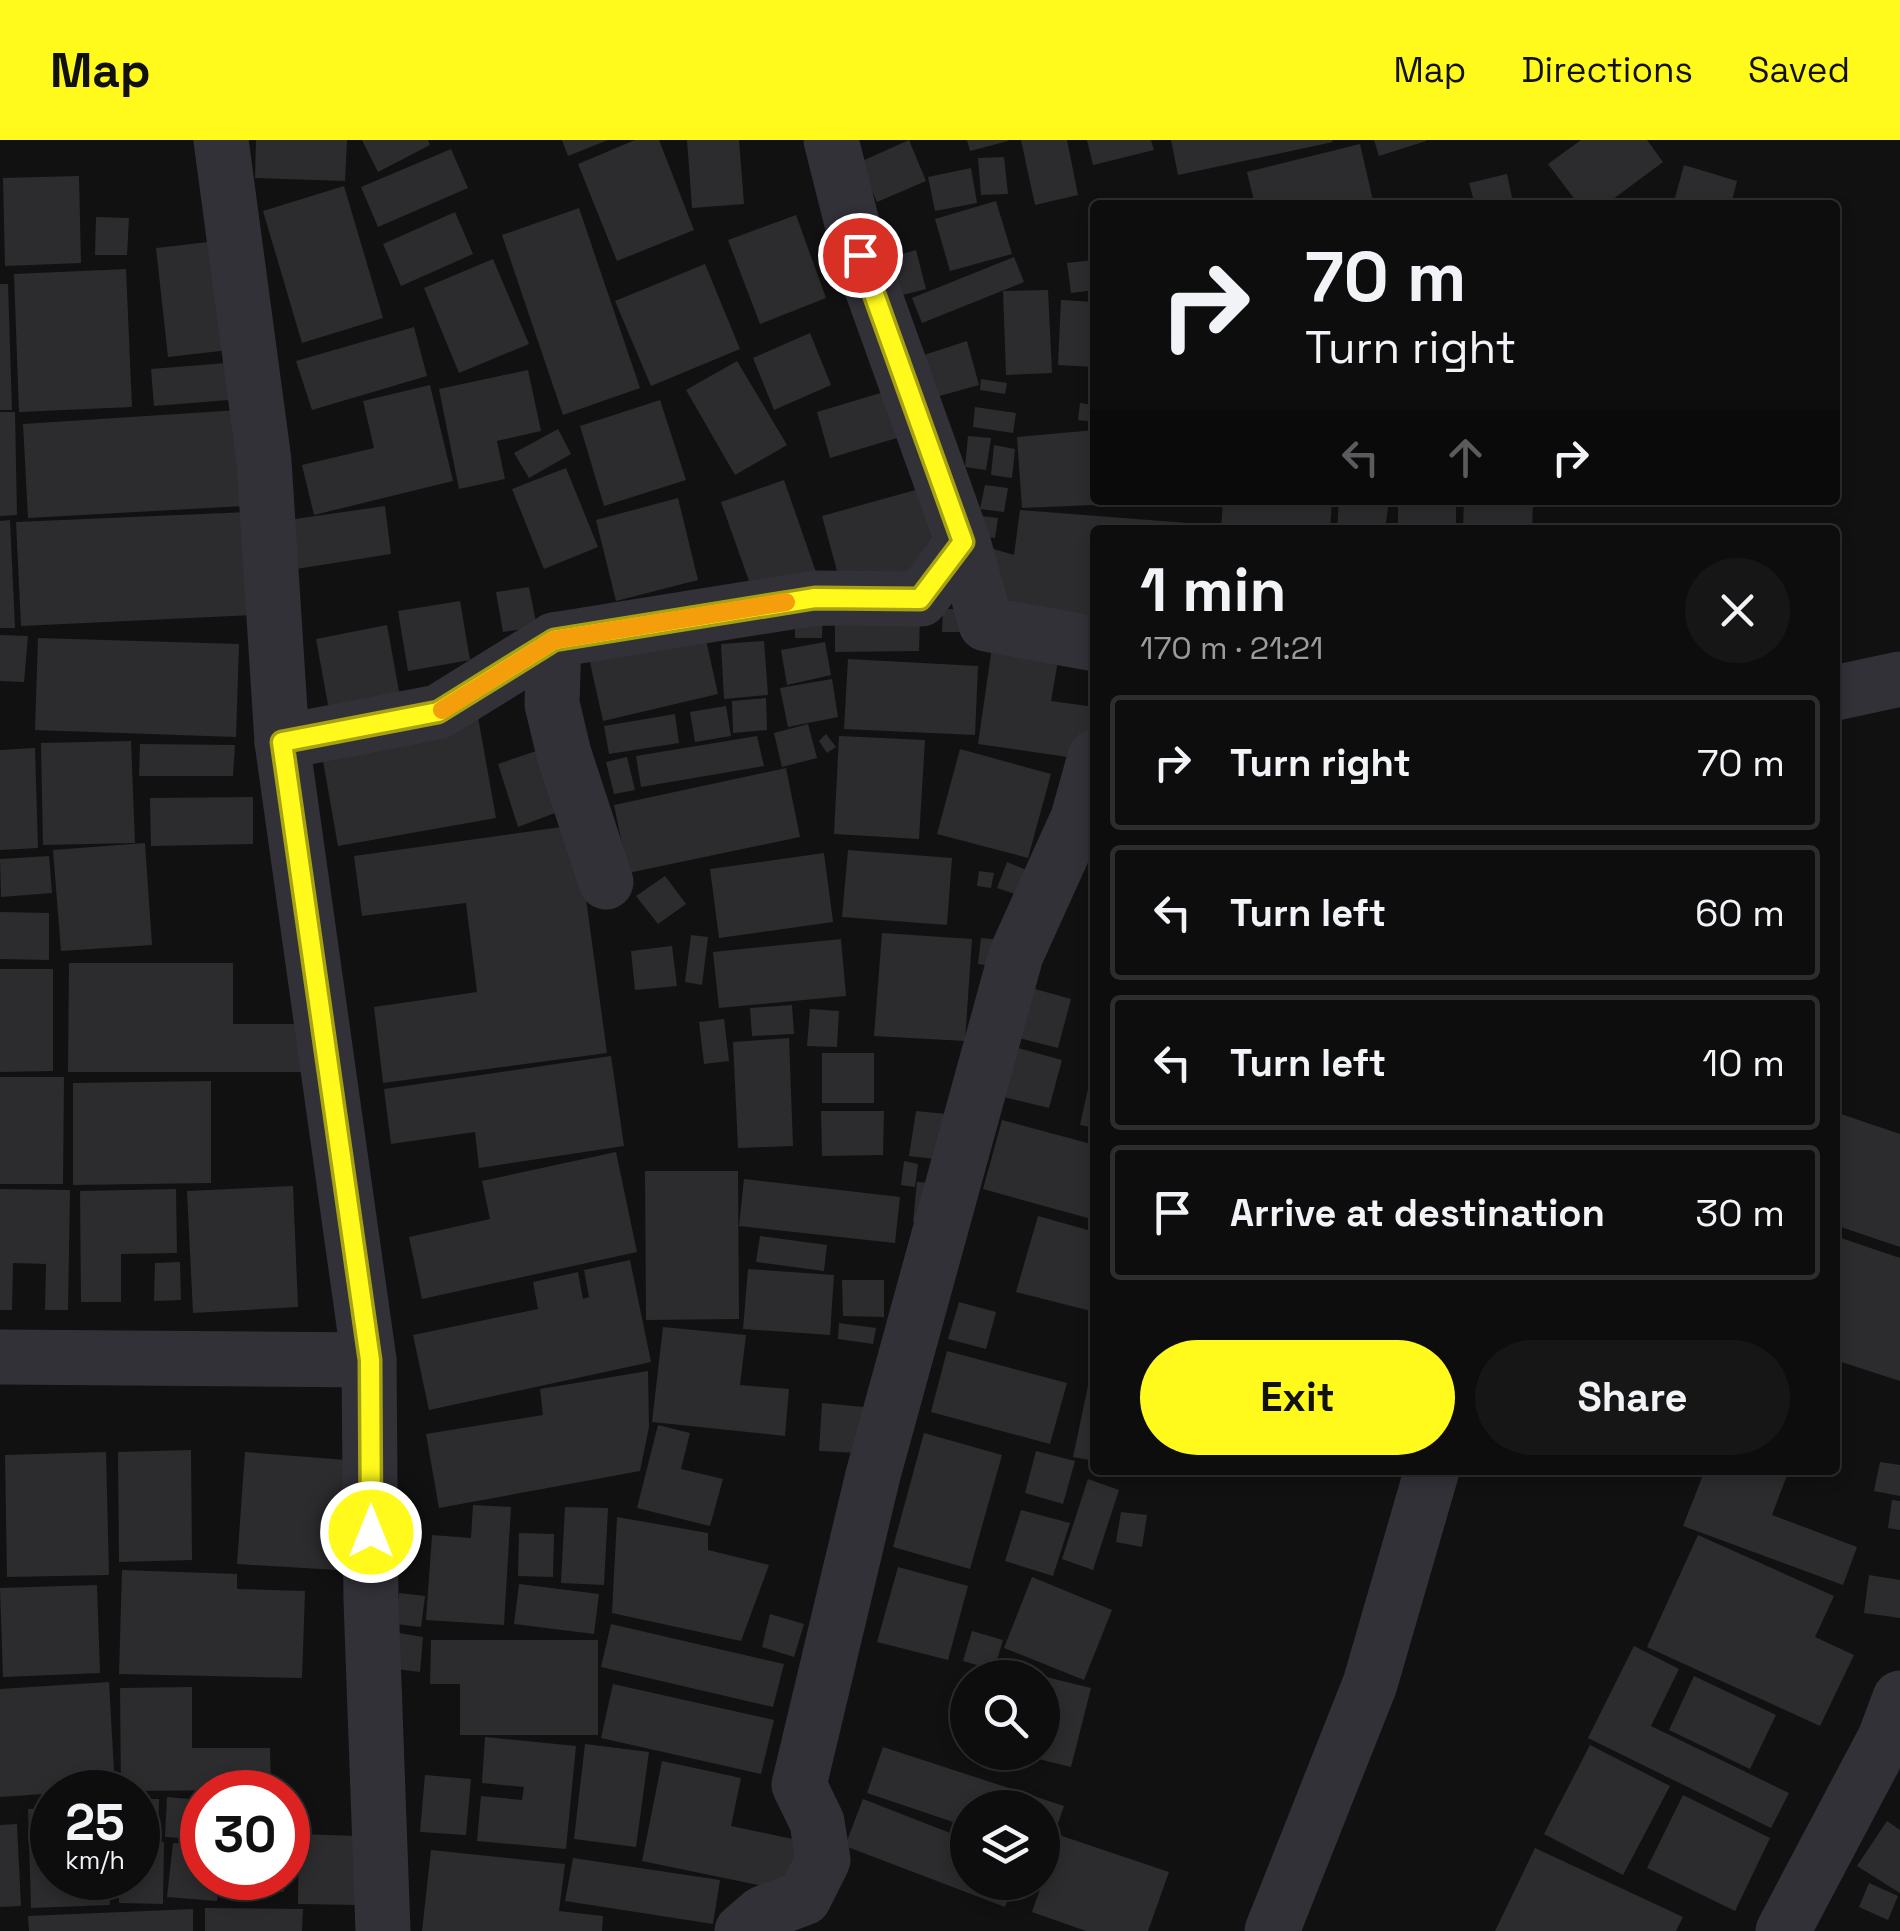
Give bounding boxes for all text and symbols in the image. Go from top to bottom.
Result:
text: Map [50,40,151,101]
text: Map [1393,48,1466,92]
text: Directions [1521,48,1693,92]
text: Saved [1748,48,1850,92]
pin [818,213,903,298]
icon: arrive [833,228,888,283]
text: 70 m [1305,232,1466,321]
icon: right [1140,240,1270,370]
text: Turn right [1305,319,1516,376]
icon: left [1333,430,1388,485]
icon: ahead [1438,430,1493,485]
icon: right [1543,430,1598,485]
text: 1 min [1140,552,1287,629]
button: close [1685,558,1790,663]
text: 170 m · 21:21 [1140,628,1323,668]
icon: right [1145,735,1200,790]
text: Turn right [1230,739,1411,787]
text: 70 m [1697,739,1785,787]
icon: left [1145,885,1200,940]
text: Turn left [1230,889,1386,937]
text: 60 m [1695,889,1785,937]
icon: left [1145,1035,1200,1090]
text: Turn left [1230,1039,1386,1087]
text: 10 m [1702,1039,1785,1087]
icon: arrive [1145,1185,1200,1240]
text: Arrive at destination [1230,1189,1605,1237]
text: 30 m [1695,1189,1785,1237]
button: Exit [1140,1340,1455,1455]
button: Share [1475,1340,1790,1455]
position arrow [319,1480,423,1584]
map controls [950,1660,1060,1900]
button: search [950,1660,1060,1770]
speed limit sign: 30 [180,1770,310,1900]
button: layers [950,1790,1060,1900]
text: 25 [65,1791,125,1855]
text: km/h [65,1844,125,1876]

